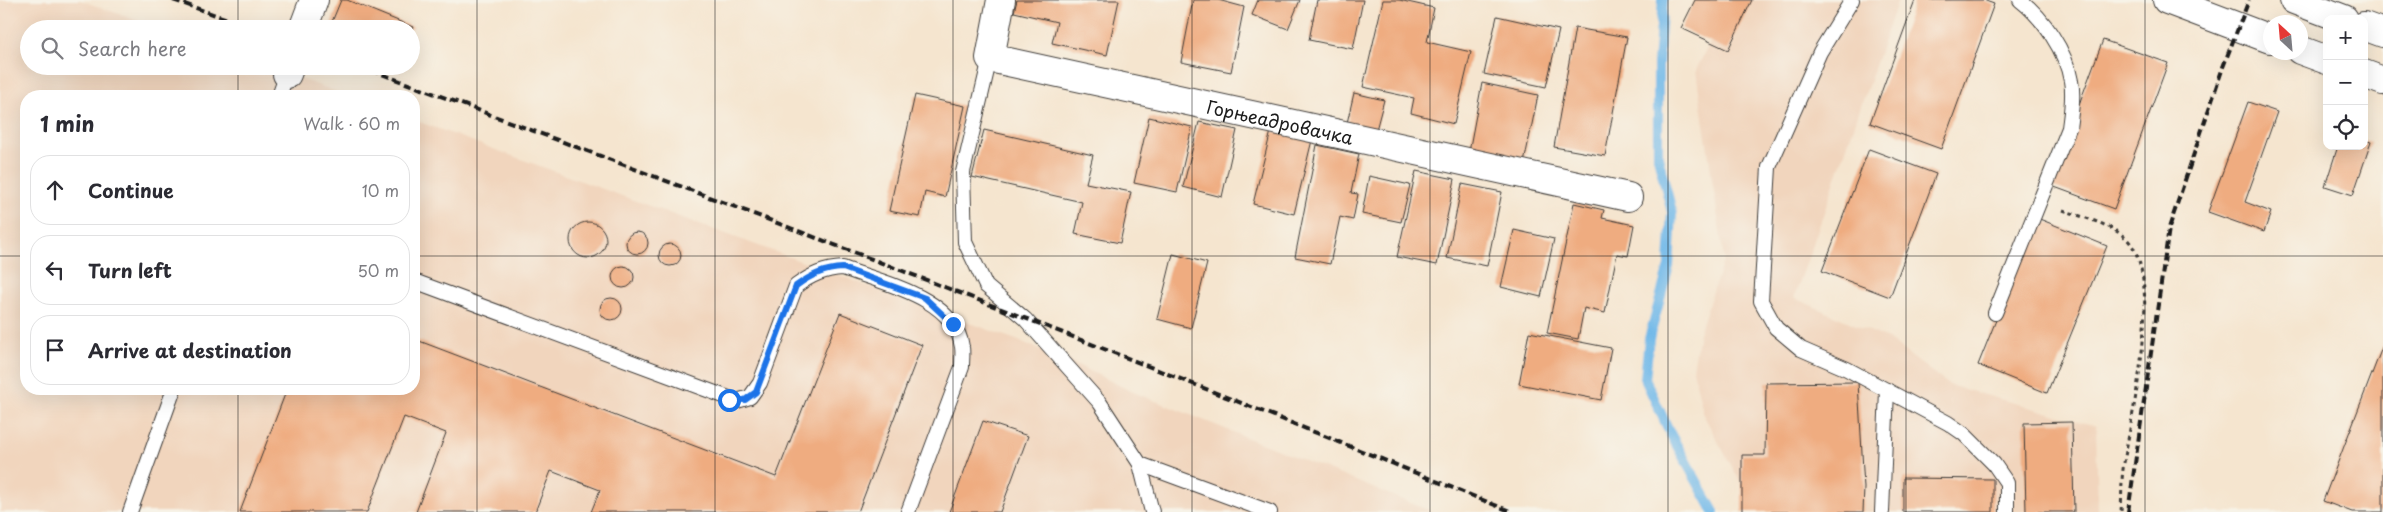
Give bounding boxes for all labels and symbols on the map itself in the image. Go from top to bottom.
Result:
north arrow [2263,15,2308,60]
street label: Горњеадровачка [1204,92,1357,150]
route end [942,313,965,336]
route start [718,389,741,412]

